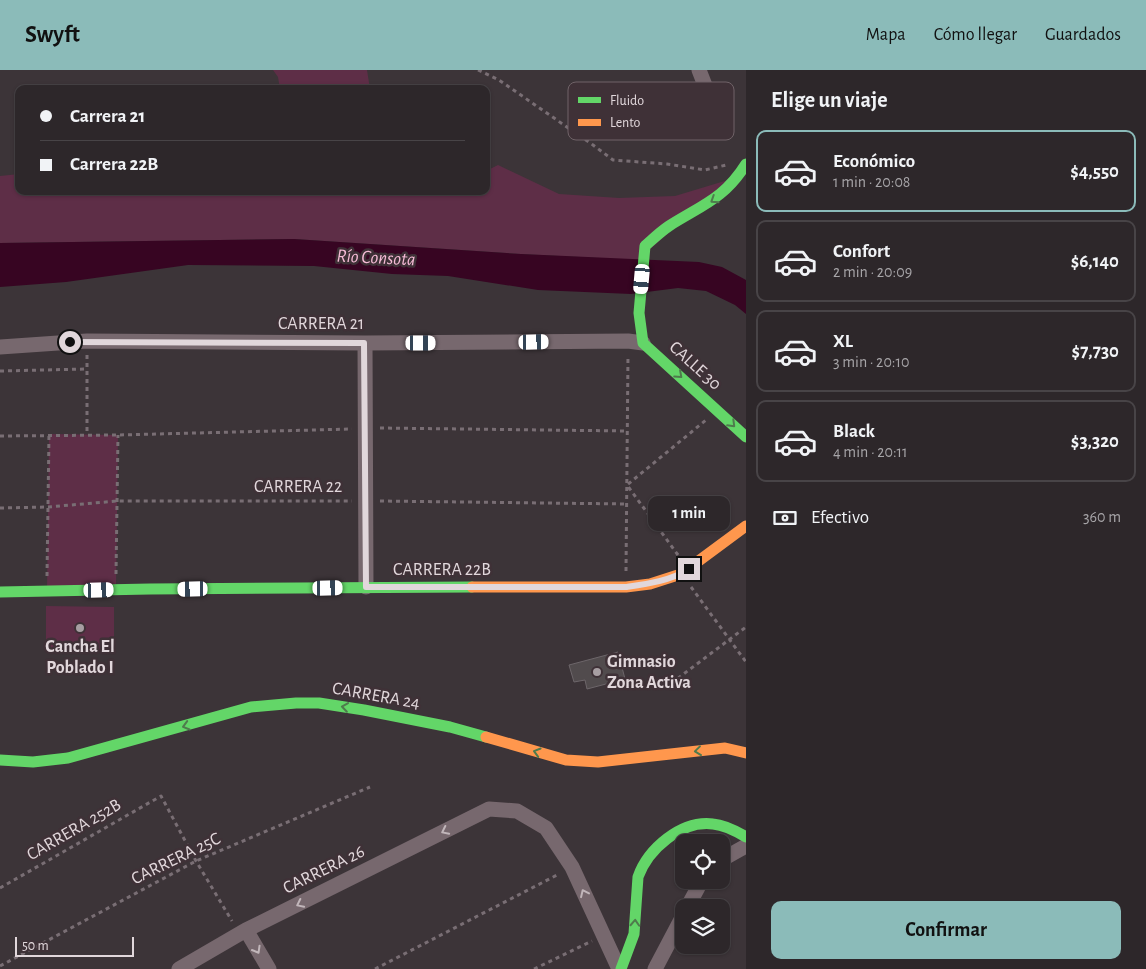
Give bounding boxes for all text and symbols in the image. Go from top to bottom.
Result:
text: Swyft [25,23,80,47]
text: Mapa [866,26,906,44]
text: Cómo llegar [934,26,1017,44]
text: Guardados [1045,26,1121,44]
legend [568,82,734,140]
text: Elige un viaje [771,89,888,111]
text: Fluido [610,94,644,108]
text: Carrera 21 [70,107,145,126]
text: Lento [610,116,641,130]
icon: car [773,149,818,194]
text: Económico [833,152,915,171]
text: Carrera 22B [70,155,158,174]
text: $4,550 [1070,162,1119,181]
text: 1 min · 20:08 [833,174,910,190]
one-way arrow [710,193,719,203]
icon: car [773,239,818,284]
text: Confort [833,242,890,261]
water label: Río Consota [336,246,416,270]
text: $6,140 [1071,252,1119,271]
car [633,263,650,295]
text: 2 min · 20:09 [833,264,912,280]
street label: CARRERA 21 [278,315,364,333]
icon: car [773,329,818,374]
route start [59,331,81,353]
text: XL [833,332,853,351]
car [518,334,549,350]
car [406,336,436,351]
street label: CALLE 30 [665,338,725,394]
text: $7,730 [1072,342,1119,361]
text: 3 min · 20:10 [833,354,909,370]
one-way arrow [674,369,683,378]
one-way arrow [726,418,735,427]
icon: car [773,419,818,464]
text: Black [833,422,875,441]
text: $3,320 [1071,432,1119,451]
text: 4 min · 20:11 [833,444,908,460]
street label: CARRERA 22 [254,478,342,496]
callout: 1 min [648,496,730,532]
icon: cash [771,504,799,532]
text: 1 min [672,505,706,521]
text: Efectivo [811,508,869,527]
text: 360 m [1083,509,1121,525]
route end [678,558,700,580]
street label: CARRERA 22B [393,561,491,579]
car [312,580,343,596]
car [177,581,208,597]
car [83,582,114,598]
marker: Cancha El Poblado I [74,622,86,634]
place label: Cancha El Poblado I [45,638,115,677]
place label: Gimnasio Zona Activa [607,653,691,692]
marker: Gimnasio Zona Activa [591,666,603,678]
street label: CARRERA 24 [331,679,422,713]
one-way arrow [341,702,349,713]
one-way arrow [182,720,190,730]
one-way arrow [694,745,702,756]
one-way arrow [534,747,542,757]
street label: CARRERA 252B [24,796,124,864]
one-way arrow [441,825,450,835]
street label: CARRERA 25C [129,830,223,888]
map controls [675,834,730,954]
button: locate [675,834,730,889]
street label: CARRERA 26 [280,843,368,897]
one-way arrow [579,889,590,898]
one-way arrow [296,898,305,908]
button: layers [675,899,730,954]
button: Confirmar [771,901,1121,959]
one-way arrow [630,918,641,926]
scale bar [15,934,134,957]
text: 50 m [22,939,49,953]
one-way arrow [251,944,261,953]

